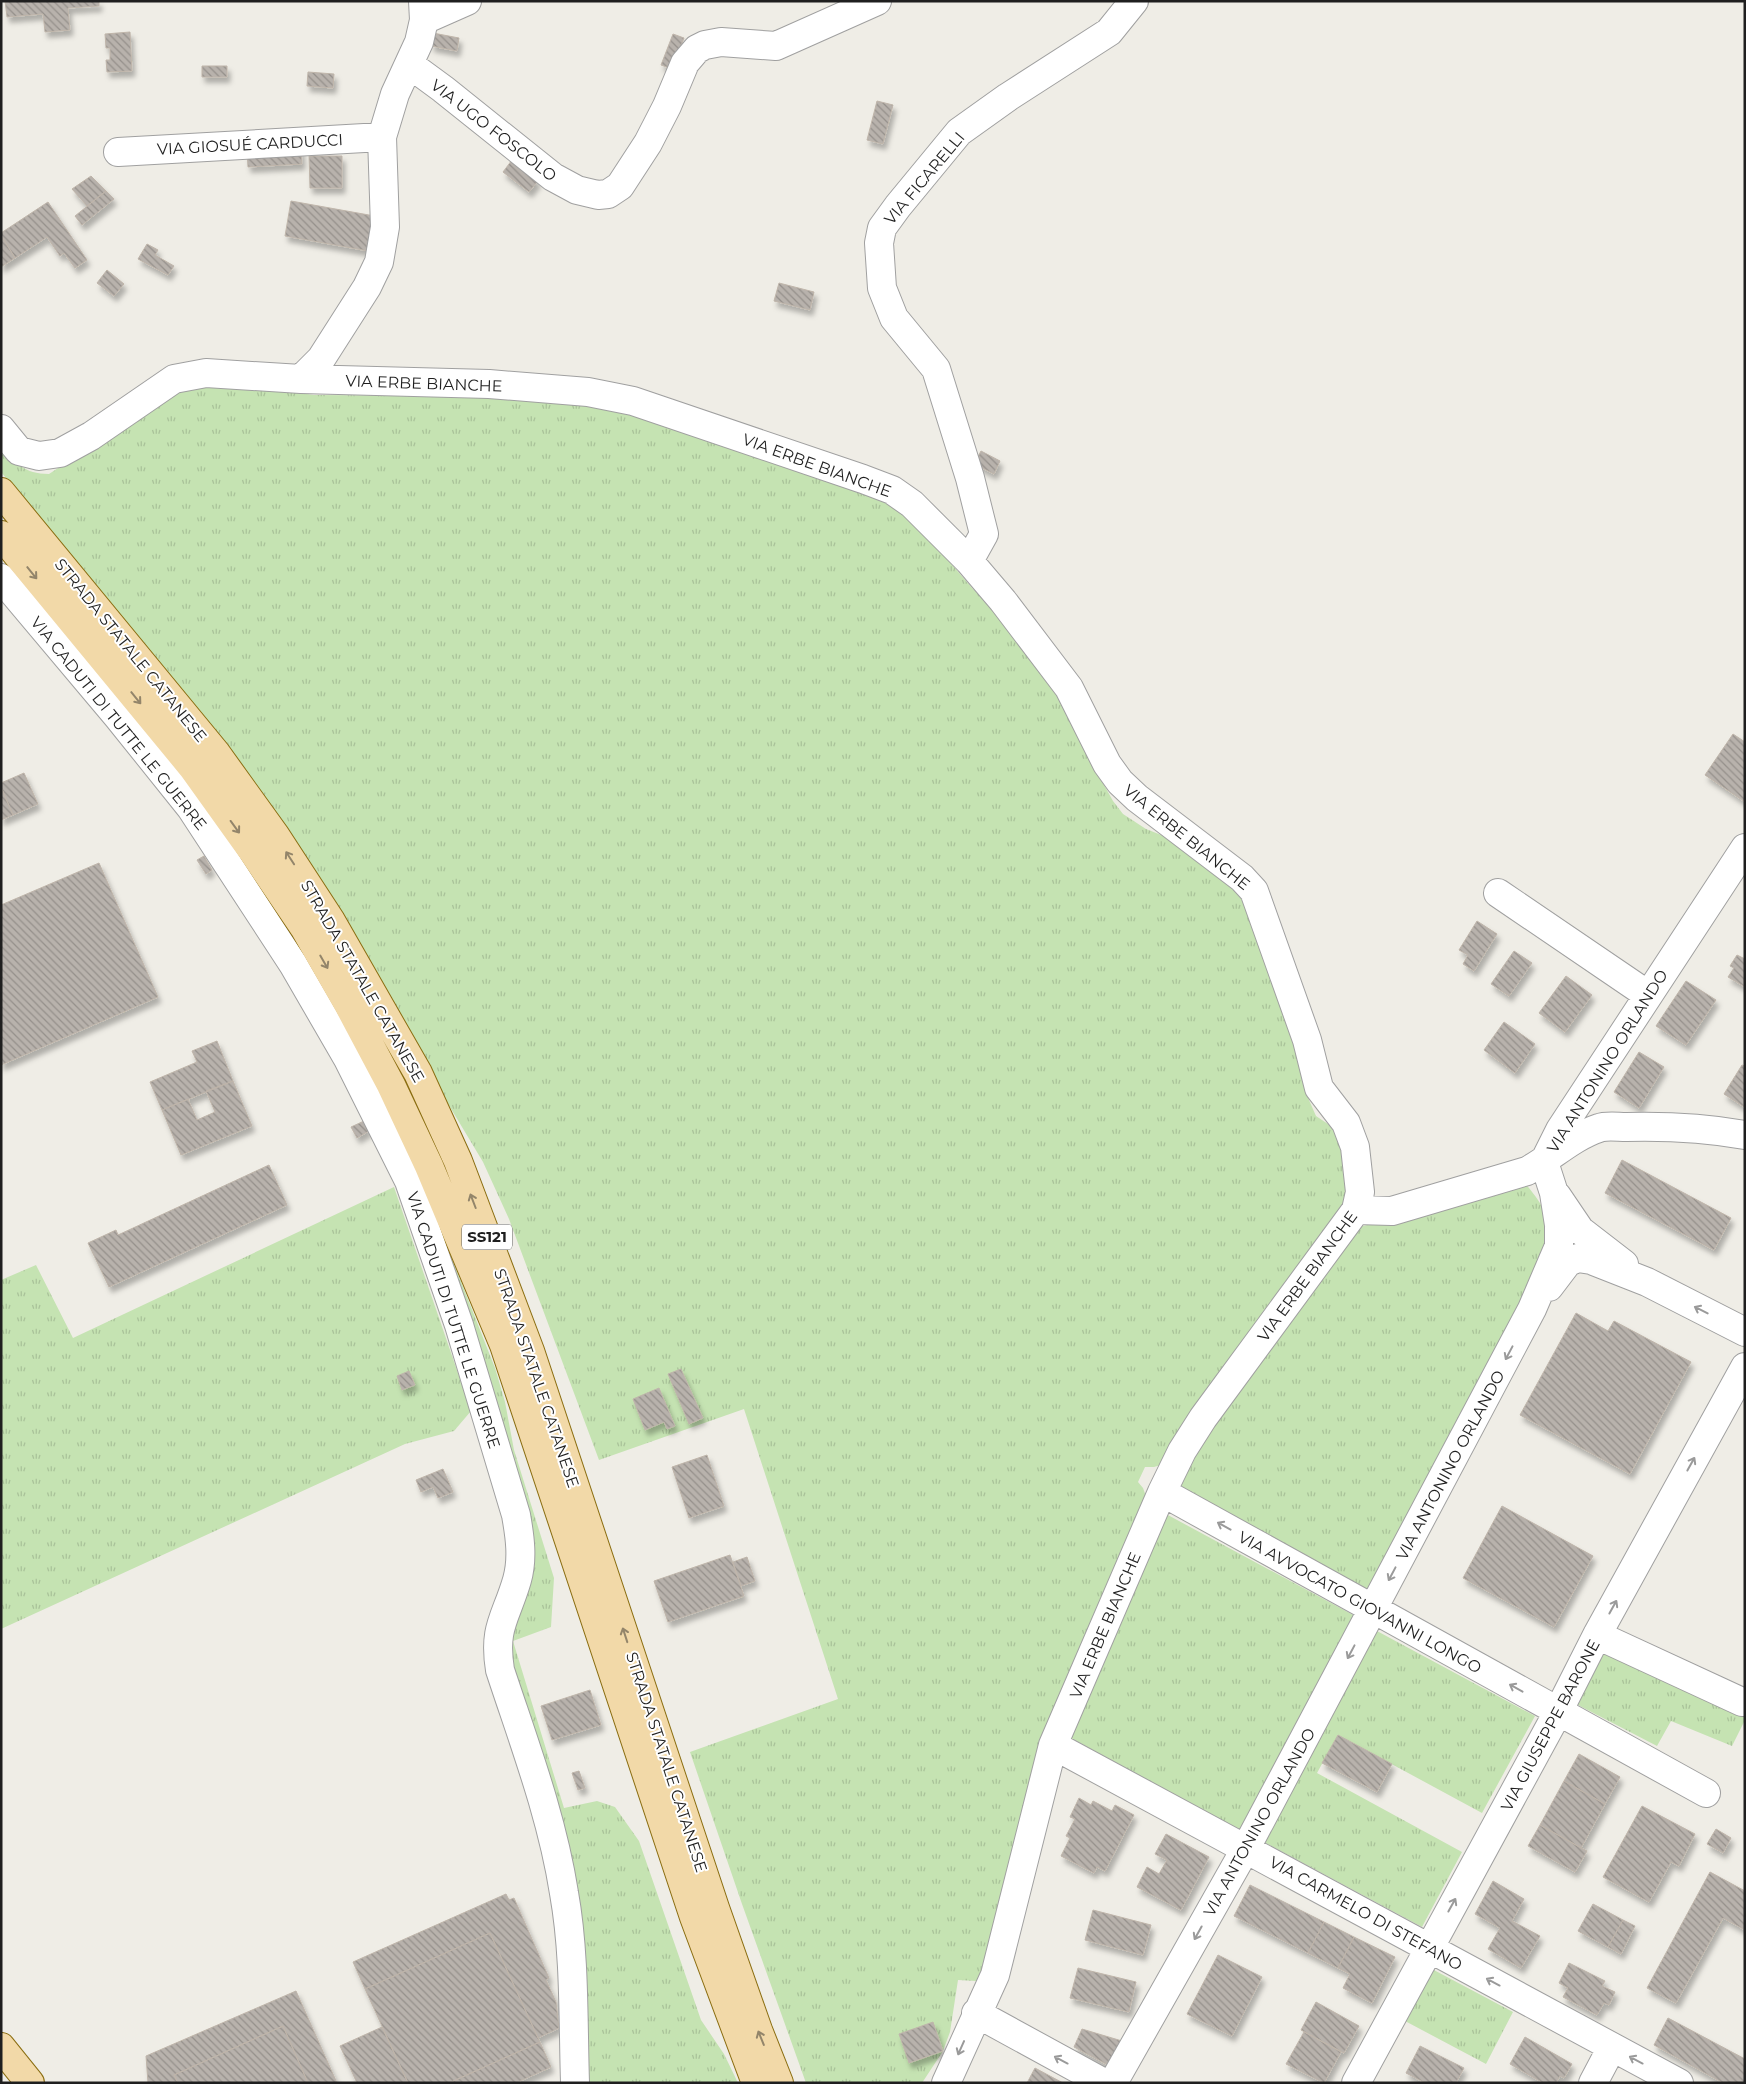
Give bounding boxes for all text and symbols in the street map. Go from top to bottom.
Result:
street label: VIA UGO FOSCOLO [427,75,560,185]
street label: VIA FICARELLI [880,128,969,228]
street label: VIA GIOSUÉ CARDUCCI [156,130,344,159]
street label: VIA ERBE BIANCHE [345,371,503,396]
street label: VIA ERBE BIANCHE [740,430,894,501]
street label: STRADA STATALE CATANESE [51,555,211,746]
one-way arrow [27,566,38,579]
street label: VIA CADUTI DI TUTTE LE GUERRE [27,613,211,834]
one-way arrow [130,692,141,705]
street label: VIA ERBE BIANCHE [1120,781,1254,894]
one-way arrow [230,820,240,834]
one-way arrow [285,851,295,865]
street label: STRADA STATALE CATANESE [297,877,428,1086]
one-way arrow [320,955,330,969]
street label: VIA ANTONINO ORLANDO [1543,966,1672,1156]
street label: VIA CADUTI DI TUTTE LE GUERRE [403,1189,504,1451]
one-way arrow [468,1194,477,1209]
street label: VIA ERBE BIANCHE [1254,1207,1361,1345]
road number: SS121 [462,1224,512,1250]
street label: STRADA STATALE CATANESE [490,1266,583,1490]
one-way arrow [1694,1305,1709,1315]
one-way arrow [1504,1345,1514,1360]
street label: VIA ANTONINO ORLANDO [1392,1367,1509,1563]
one-way arrow [1686,1457,1696,1472]
one-way arrow [1217,1521,1232,1531]
street label: VIA AVVOCATO GIOVANNI LONGO [1235,1527,1485,1677]
street label: VIA ERBE BIANCHE [1066,1549,1145,1701]
one-way arrow [1387,1566,1397,1581]
one-way arrow [1609,1600,1618,1615]
one-way arrow [620,1628,629,1643]
street label: VIA GIUSEPPE BARONE [1497,1636,1604,1814]
one-way arrow [1346,1645,1356,1660]
street label: STRADA STATALE CATANESE [622,1650,711,1875]
one-way arrow [1509,1683,1523,1693]
street label: VIA ANTONINO ORLANDO [1200,1725,1319,1920]
street label: VIA CARMELO DI STEFANO [1266,1852,1466,1975]
one-way arrow [1448,1898,1458,1912]
one-way arrow [1192,1926,1202,1940]
one-way arrow [1486,1977,1501,1987]
one-way arrow [755,2031,765,2046]
one-way arrow [955,2040,965,2055]
one-way arrow [1629,2054,1644,2064]
one-way arrow [1054,2055,1069,2064]

